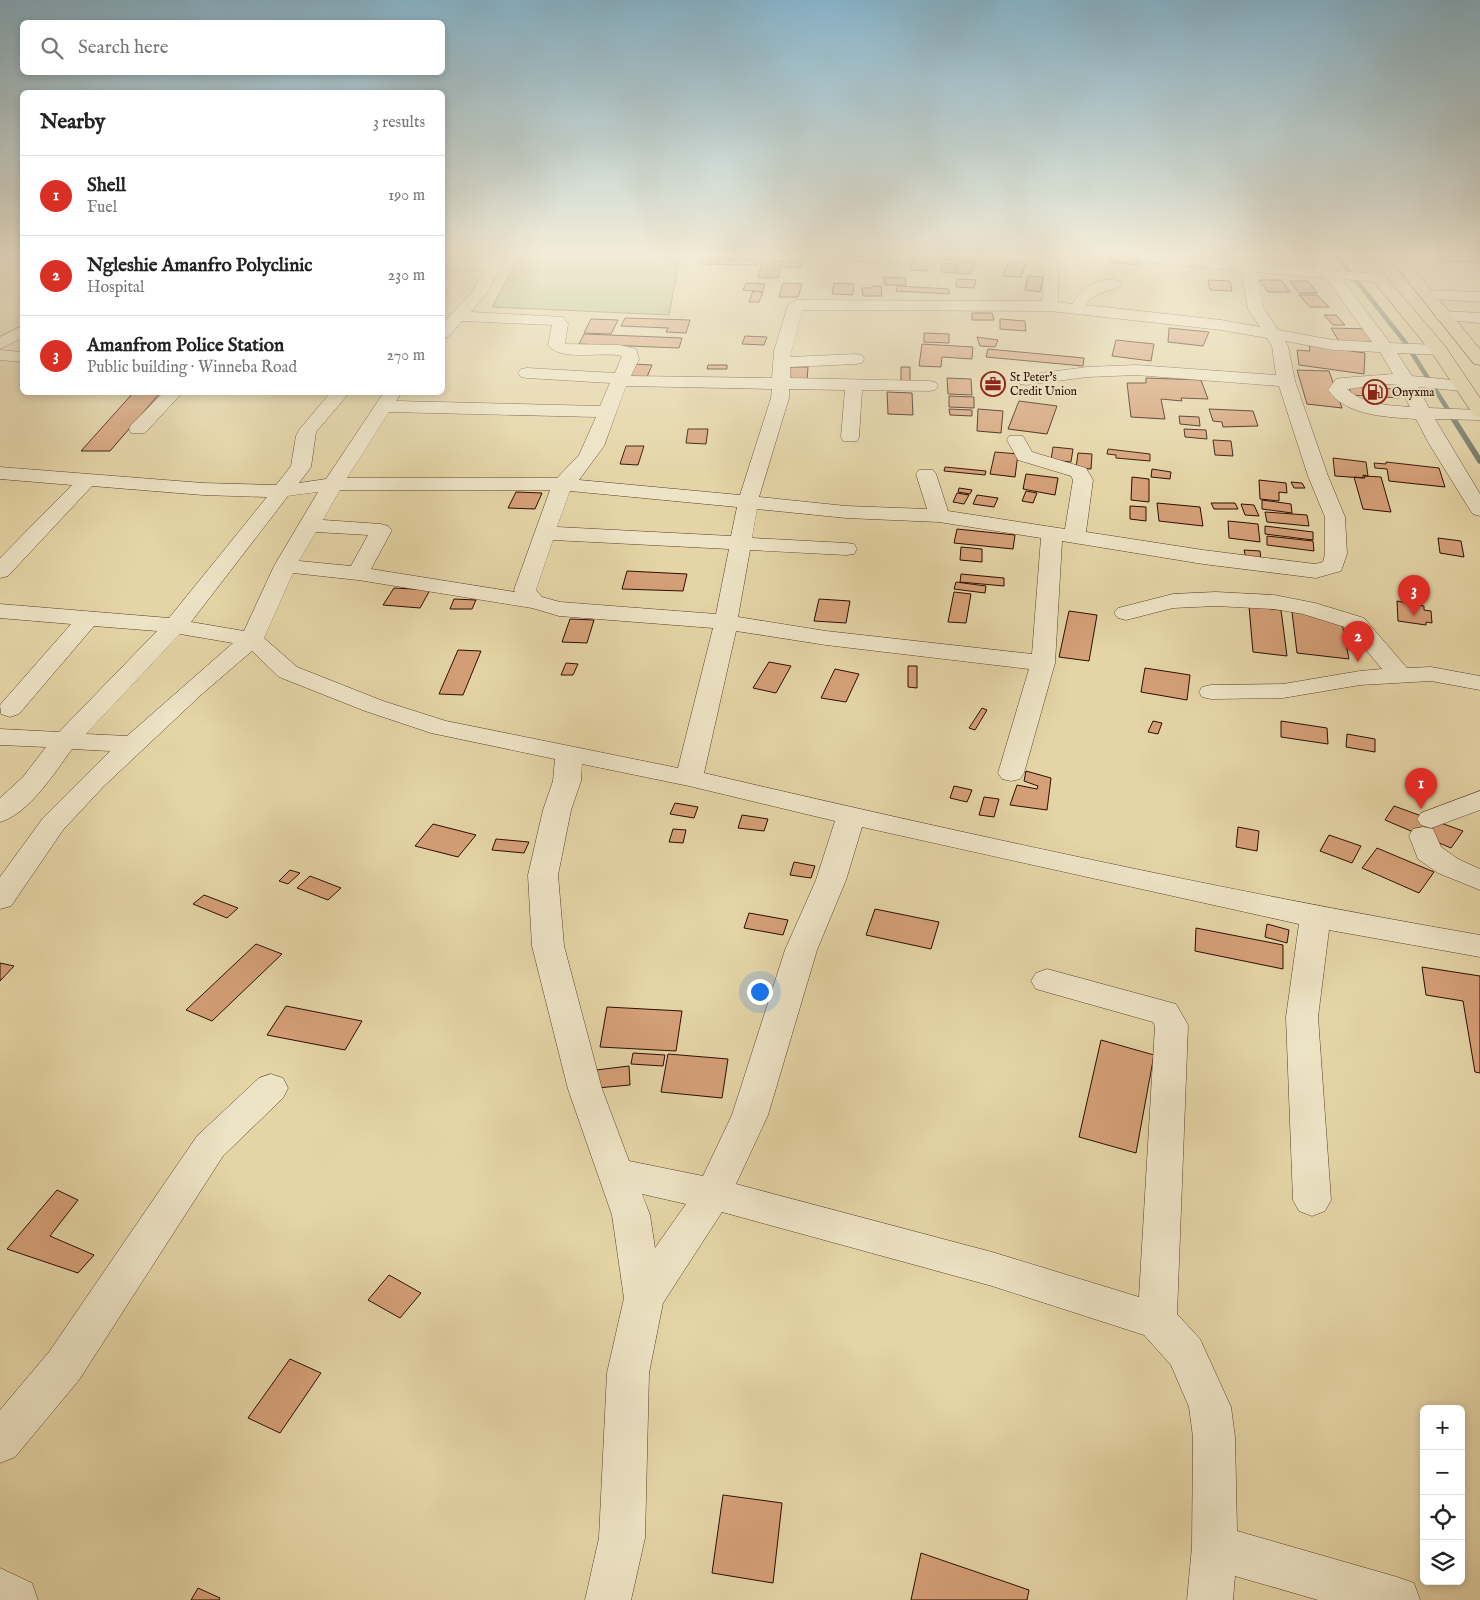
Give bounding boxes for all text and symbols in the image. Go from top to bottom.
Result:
search box [20,20,445,75]
icon: search [38,34,66,62]
text: Search here [78,36,169,60]
text: Nearby [40,109,105,136]
text: 3 results [373,113,425,133]
text: Shell [87,174,126,198]
text: 1 [53,186,59,206]
text: 190 m [388,186,425,206]
text: Fuel [87,198,117,218]
text: Ngleshie Amanfro Polyclinic [87,254,312,278]
text: 2 [52,266,60,286]
text: 230 m [388,266,425,286]
text: Hospital [87,278,144,298]
text: Amanfrom Police Station [87,334,284,358]
text: 3 [53,346,59,366]
text: 270 m [386,346,425,366]
text: Public building · Winneba Road [87,358,297,378]
place label: St Peter's Credit Union [1010,370,1078,399]
office icon: St Peter's Credit Union [980,371,1006,397]
fuel station icon: Onyxma [1362,379,1388,405]
place label: Onyxma [1392,385,1435,400]
pin: 3 [1398,575,1430,616]
pin: 2 [1342,621,1374,662]
pin: 1 [1405,768,1437,809]
your location [747,979,773,1005]
map controls [1420,1405,1465,1585]
button: + [1420,1405,1465,1450]
button: − [1420,1450,1465,1495]
button: locate [1420,1495,1465,1540]
button: layers [1420,1540,1465,1585]

